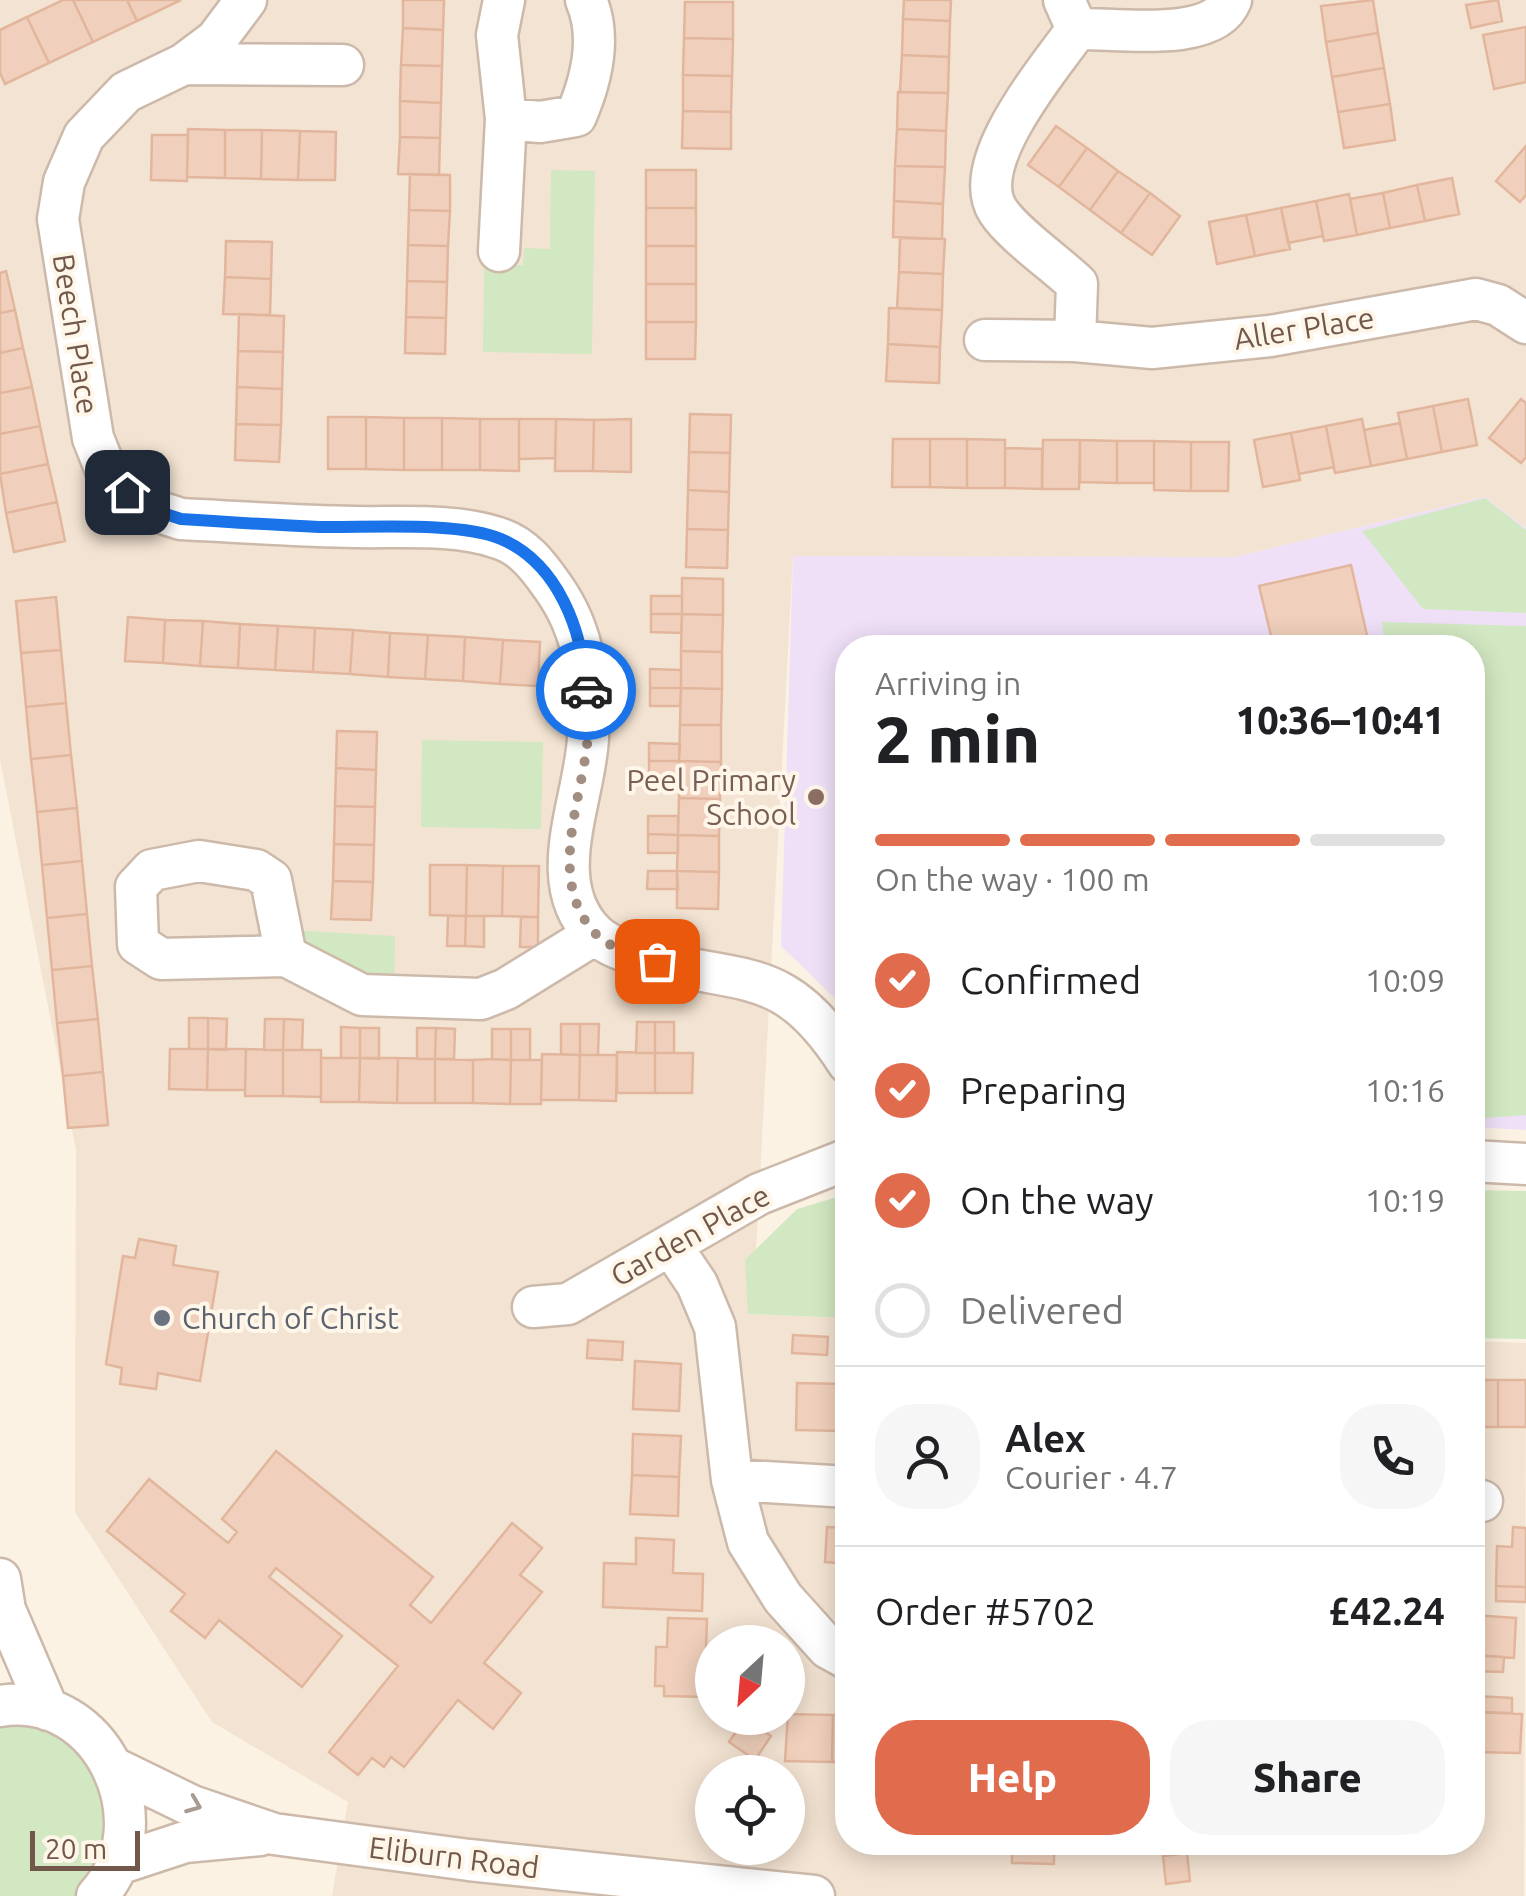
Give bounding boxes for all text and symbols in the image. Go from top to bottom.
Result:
street label: Beech Place [47,251,105,417]
street label: Aller Place [1231,300,1377,356]
pin [85,450,170,535]
icon: home [100,465,155,520]
courier [536,640,636,740]
icon: car [559,663,614,718]
text: Arriving in [875,665,1021,701]
text: 10:36–10:41 [1236,699,1445,741]
text: 2 min [875,702,1040,775]
place label: Peel Primary School [626,763,796,831]
marker: Peel Primary School [805,786,827,808]
text: On the way · 100 m [875,861,1150,897]
pin [615,919,700,1004]
icon: bag [630,934,685,989]
icon: check [875,953,930,1008]
text: Confirmed [960,959,1141,1001]
text: 10:09 [1365,962,1445,998]
icon: check [875,1063,930,1118]
text: Preparing [960,1069,1127,1111]
text: 10:16 [1365,1072,1445,1108]
icon: check [875,1173,930,1228]
street label: Garden Place [605,1177,775,1293]
text: On the way [960,1179,1153,1221]
text: 10:19 [1365,1182,1445,1218]
text: Delivered [960,1289,1124,1331]
place label: Church of Christ [182,1301,399,1335]
marker: Church of Christ [151,1307,173,1329]
button: person [875,1404,980,1509]
button: phone [1340,1404,1445,1509]
text: Alex [1005,1417,1086,1459]
text: Courier · 4.7 [1005,1459,1178,1495]
text: Order #5702 [875,1590,1096,1632]
text: £42.24 [1328,1590,1445,1632]
north arrow [695,1625,805,1735]
map controls [695,1625,805,1865]
button: Help [875,1720,1150,1835]
button: Share [1170,1720,1445,1835]
button: locate [695,1755,805,1865]
one-way arrow [184,1794,202,1814]
scale bar [30,1826,140,1870]
street label: Eliburn Road [367,1830,541,1884]
text: 20 m [45,1833,107,1864]

